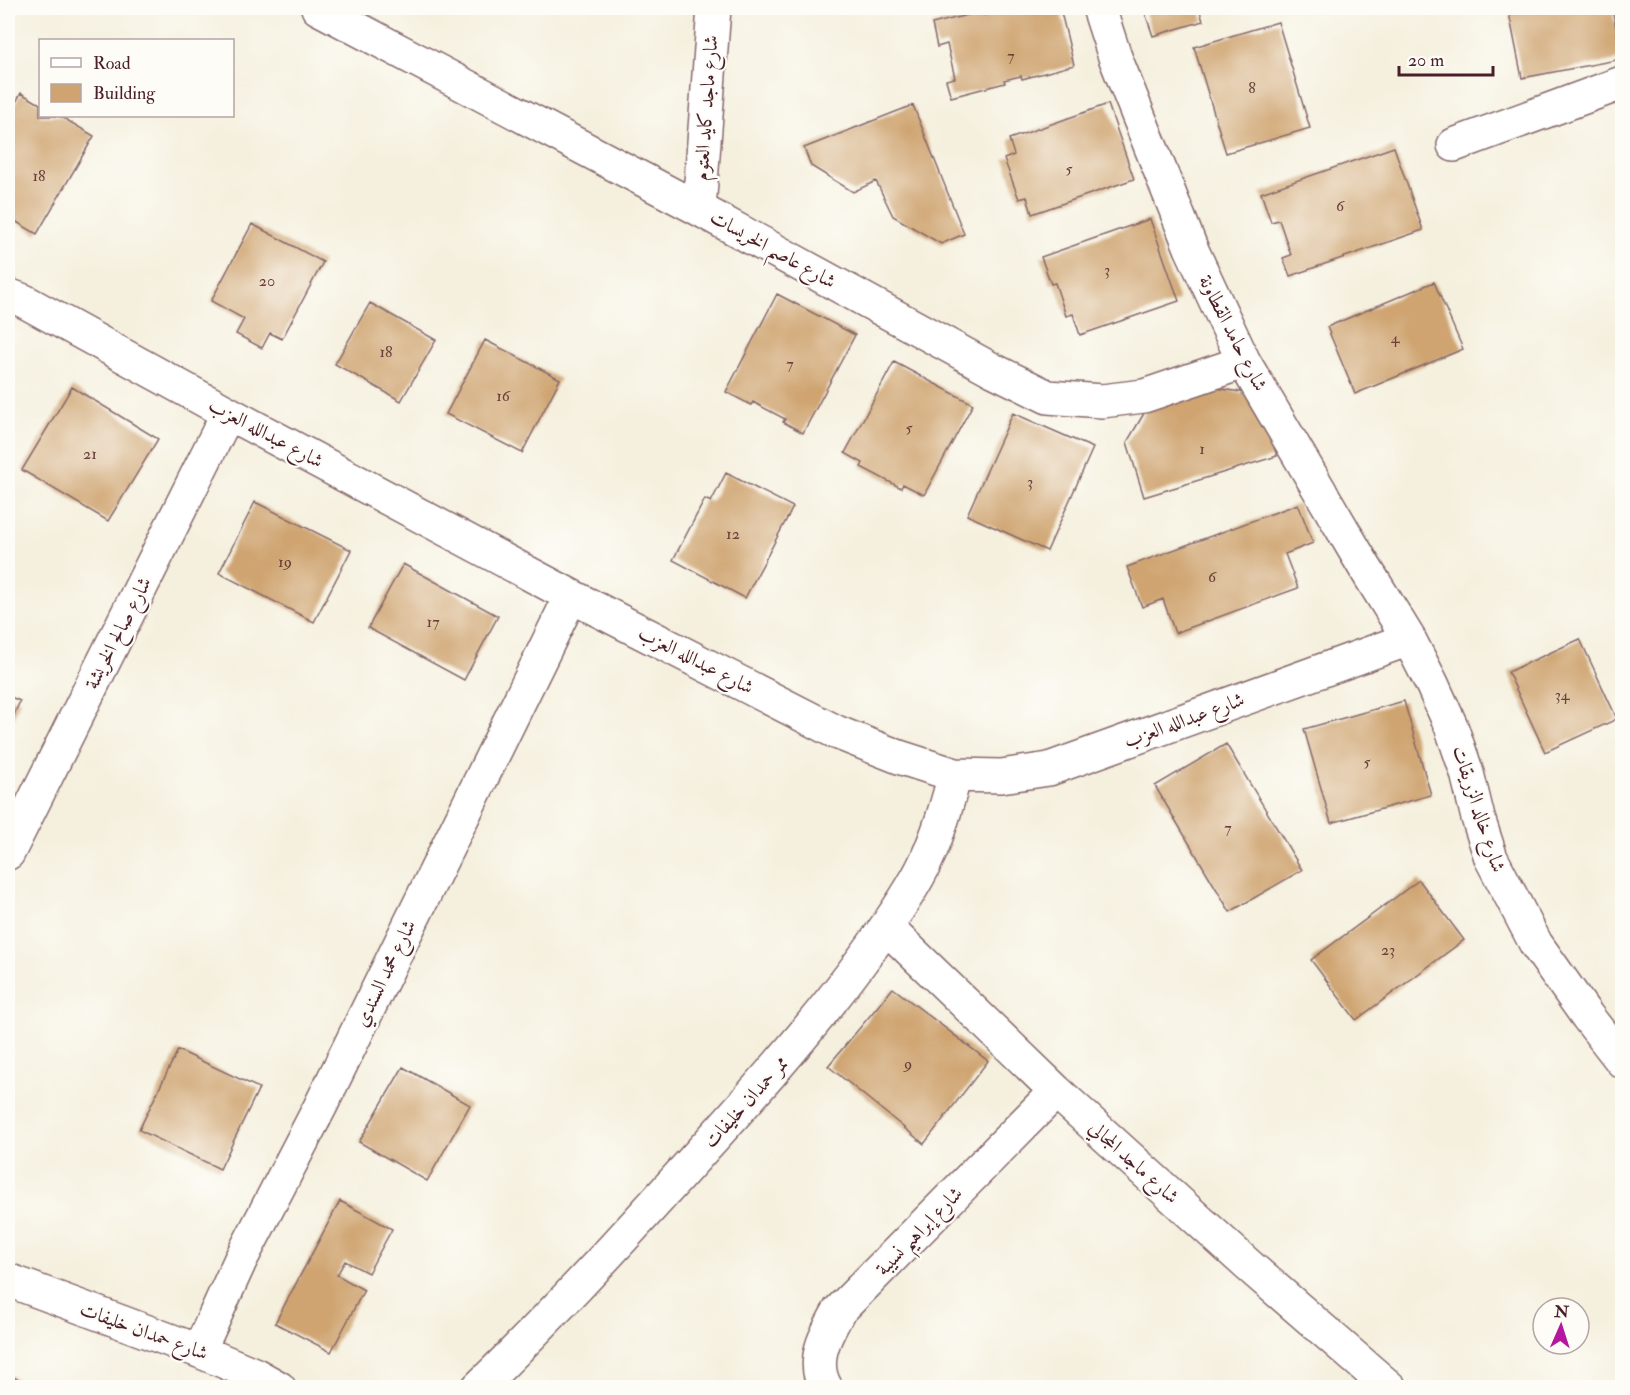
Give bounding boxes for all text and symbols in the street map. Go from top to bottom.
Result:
street label: شارع ماجد كايد العتوم [688,34,729,182]
legend [39,39,234,117]
scale bar [1399,39,1494,77]
house number: 7 [1007,46,1015,66]
text: 20 m [1408,49,1444,72]
text: Road [93,52,131,75]
house number: 8 [1248,78,1256,98]
text: Building [93,82,156,105]
house number: 5 [1065,159,1073,179]
house number: 18 [32,166,46,186]
house number: 6 [1336,196,1345,216]
street label: شارع عاصم الخريسات [702,204,840,300]
house number: 3 [1104,260,1110,280]
house number: 20 [259,271,275,291]
street label: شارع حامد القطاونة [1188,271,1273,398]
house number: 4 [1391,328,1401,348]
house number: 18 [379,342,393,362]
house number: 7 [786,354,794,374]
house number: 16 [496,386,511,406]
street label: شارع عبدالله العزب [202,392,328,478]
house number: 5 [905,418,913,438]
house number: 1 [1199,439,1205,459]
house number: 21 [83,444,97,464]
house number: 3 [1027,472,1033,492]
house number: 12 [726,524,740,544]
house number: 19 [278,552,292,572]
house number: 6 [1208,567,1217,587]
street label: شارع صالح الخريشة [79,573,161,696]
house number: 17 [426,612,440,632]
street label: شارع عبدالله العزب [632,620,758,704]
house number: 34 [1555,685,1571,705]
street label: شارع عبدالله العزب [1120,687,1249,758]
street label: شارع خالد الزريقات [1442,742,1511,877]
house number: 5 [1363,752,1371,772]
house number: 7 [1224,818,1232,838]
street label: شارع محمد السندي [348,915,426,1033]
house number: 23 [1381,940,1395,960]
street label: ممر حمدان خليفات [698,1051,794,1153]
house number: 9 [903,1054,912,1074]
street label: شارع ماجد المجالي [1080,1115,1184,1213]
street label: شارع إبراهيم نسيبة [870,1181,973,1286]
street label: شارع حمدان خليفات [75,1296,211,1370]
north arrow [1531,1296,1591,1356]
text: N [1553,1302,1570,1322]

